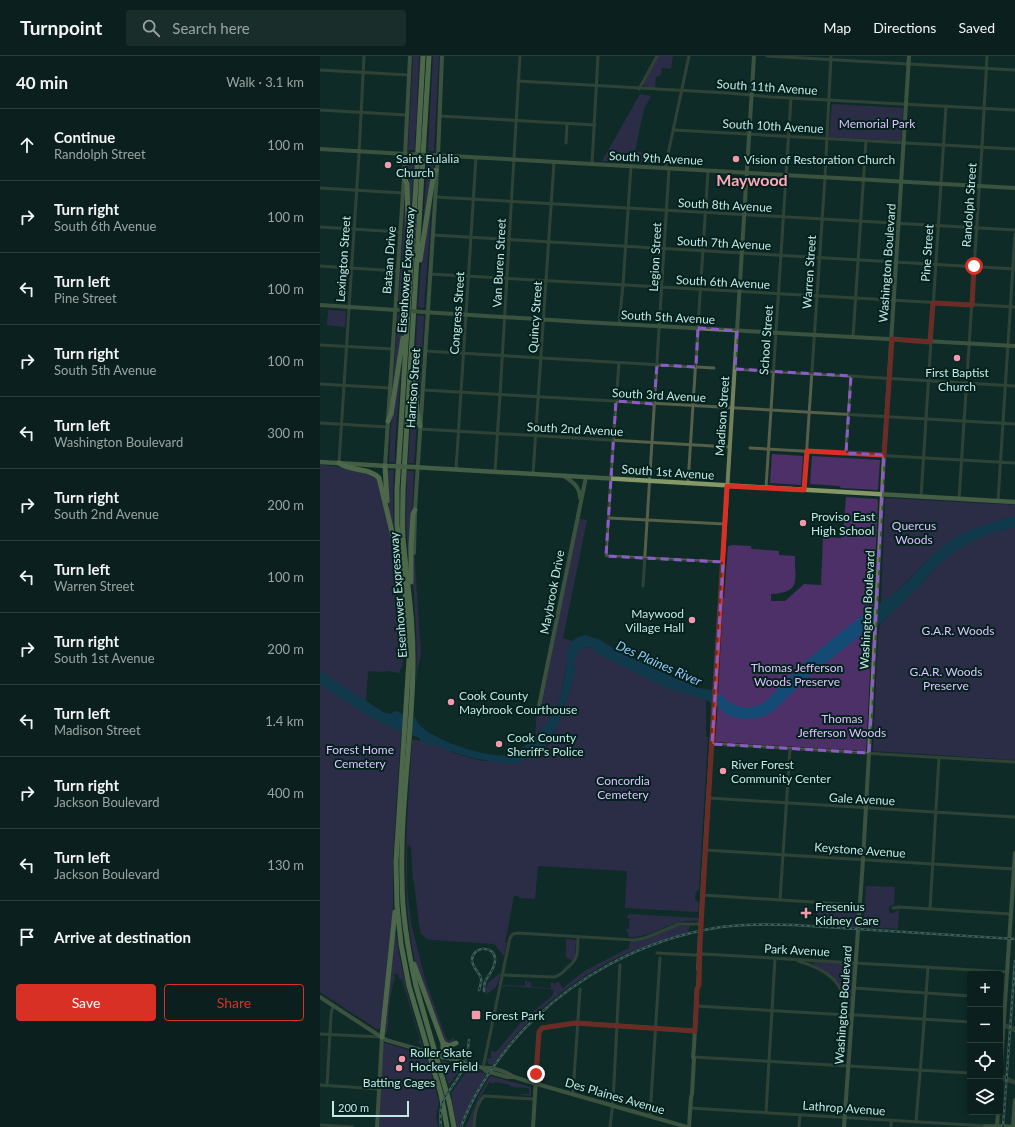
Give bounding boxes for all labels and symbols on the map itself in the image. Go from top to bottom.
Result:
street label: South 11th Avenue [716,76,818,98]
street label: South 10th Avenue [722,116,824,136]
park label: Memorial Park [839,116,916,131]
street label: South 9th Avenue [608,148,704,168]
place label: Saint Eulalia Church [396,151,459,180]
place label: Vision of Restoration Church [744,152,895,167]
marker: Vision of Restoration Church [731,154,741,164]
marker: Saint Eulalia Church [383,160,393,170]
street label: Randolph Street [959,162,979,248]
district label: Maywood [716,170,788,189]
street label: South 8th Avenue [677,195,773,215]
street label: Washington Boulevard [875,203,899,323]
street label: Eisenhower Expressway [394,206,418,333]
street label: Lexington Street [333,215,354,303]
street label: Van Buren Street [489,217,509,308]
street label: Legion Street [646,221,664,292]
street label: Pine Street [918,223,937,282]
street label: Bataan Drive [379,225,399,295]
street label: South 7th Avenue [676,233,772,253]
street label: Warren Street [799,234,819,309]
route start [965,257,983,275]
street label: Congress Street [447,270,467,355]
street label: South 6th Avenue [675,272,771,292]
street label: Quincy Street [525,280,545,353]
street label: School Street [756,304,776,375]
street label: South 5th Avenue [620,307,716,327]
street label: Harrison Street [403,347,423,428]
marker: First Baptist Church [952,353,962,363]
place label: First Baptist Church [925,365,990,394]
street label: Madison Street [712,375,732,456]
street label: South 3rd Avenue [612,385,706,405]
street label: South 2nd Avenue [526,419,624,439]
street label: South 1st Avenue [621,461,715,483]
place label: Proviso East High School [811,509,876,538]
marker: Proviso East High School [798,518,808,528]
park label: Quercus Woods [892,518,936,547]
street label: Eisenhower Expressway [386,531,410,658]
street label: Maybrook Drive [537,549,567,635]
street label: Washington Boulevard [856,550,878,670]
place label: Maywood Village Hall [625,606,684,635]
marker: Maywood Village Hall [687,615,697,625]
park label: G.A.R. Woods [921,623,995,638]
water label: Des Plaines River [614,637,705,689]
park label: Thomas Jefferson Woods Preserve [751,660,843,689]
park label: G.A.R. Woods Preserve [909,664,983,693]
place label: Cook County Maybrook Courthouse [459,688,577,717]
marker: Cook County Maybrook Courthouse [446,697,456,707]
park label: Thomas Jefferson Woods [798,711,886,740]
place label: Cook County Sheriff's Police [507,730,584,759]
marker: Cook County Sheriff's Police [494,739,504,749]
park label: Forest Home Cemetery [326,742,394,771]
place label: River Forest Community Center [731,757,831,786]
marker: River Forest Community Center [718,766,728,776]
park label: Concordia Cemetery [596,773,650,802]
street label: Gale Avenue [829,790,895,808]
street label: Keystone Avenue [814,839,906,861]
place label: Fresenius Kidney Care [815,899,879,928]
marker: Fresenius Kidney Care [800,907,812,919]
street label: Park Avenue [764,941,830,959]
street label: Washington Boulevard [831,945,855,1065]
place label: Forest Park [485,1008,545,1023]
marker: Forest Park [470,1009,482,1021]
place label: Roller Skate Hockey Field [410,1045,478,1074]
marker: Roller Skate Hockey Field [397,1054,407,1064]
marker: Batting Cages [394,1063,404,1073]
route end [527,1065,545,1083]
place label: Batting Cages [363,1075,435,1090]
street label: Des Plaines Avenue [563,1075,667,1117]
street label: Lathrop Avenue [802,1098,886,1118]
scale bar [332,1099,409,1118]

